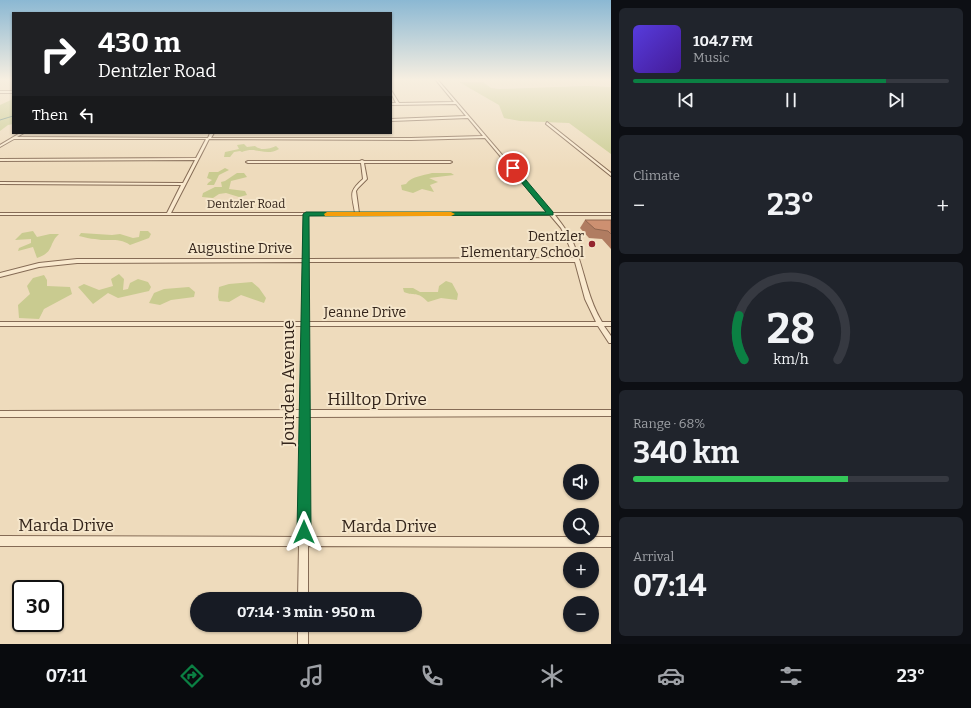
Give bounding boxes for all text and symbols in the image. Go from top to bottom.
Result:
text: 430 m [98,26,181,59]
icon: right [32,28,84,80]
text: 104.7 FM [693,32,753,50]
text: Music [693,50,729,65]
text: Dentzler Road [98,60,216,82]
icon: previous [675,89,697,111]
icon: pause [780,89,802,111]
icon: next [885,89,907,111]
icon: left [76,104,98,126]
text: Then [32,106,68,124]
pin [496,151,530,185]
icon: arrive [502,157,524,179]
text: Climate [633,168,680,183]
text: 23° [767,187,814,223]
text: − [633,192,645,219]
text: + [936,192,949,219]
street label: Dentzler Road [207,197,285,211]
place label: Dentzler Elementary School [461,228,584,261]
marker: Dentzler Elementary School [587,239,597,249]
street label: Augustine Drive [188,240,292,257]
street label: Jeanne Drive [323,304,406,321]
text: 28 [767,304,815,354]
street label: Jourden Avenue [278,320,299,447]
text: km/h [773,351,809,368]
street label: Hilltop Drive [327,389,427,410]
text: Range · 68% [633,416,705,431]
text: 340 km [633,435,739,471]
map controls [563,464,599,632]
button: sound [563,464,599,500]
button: search [563,508,599,544]
position arrow [283,511,325,553]
street label: Marda Drive [18,515,114,536]
street label: Marda Drive [341,516,437,537]
text: Arrival [633,549,674,564]
button: + [563,552,599,588]
text: 07:14 [633,568,706,604]
speed limit sign: 30 [12,580,64,632]
button: − [563,596,599,632]
text: 07:14 · 3 min · 950 m [237,603,375,621]
icon: directions [178,662,206,690]
icon: music [298,662,326,690]
icon: phone [418,662,446,690]
icon: climate [538,662,566,690]
icon: car [657,662,685,690]
icon: filters [777,662,805,690]
text: 07:11 [46,665,87,687]
text: 23° [897,665,925,687]

